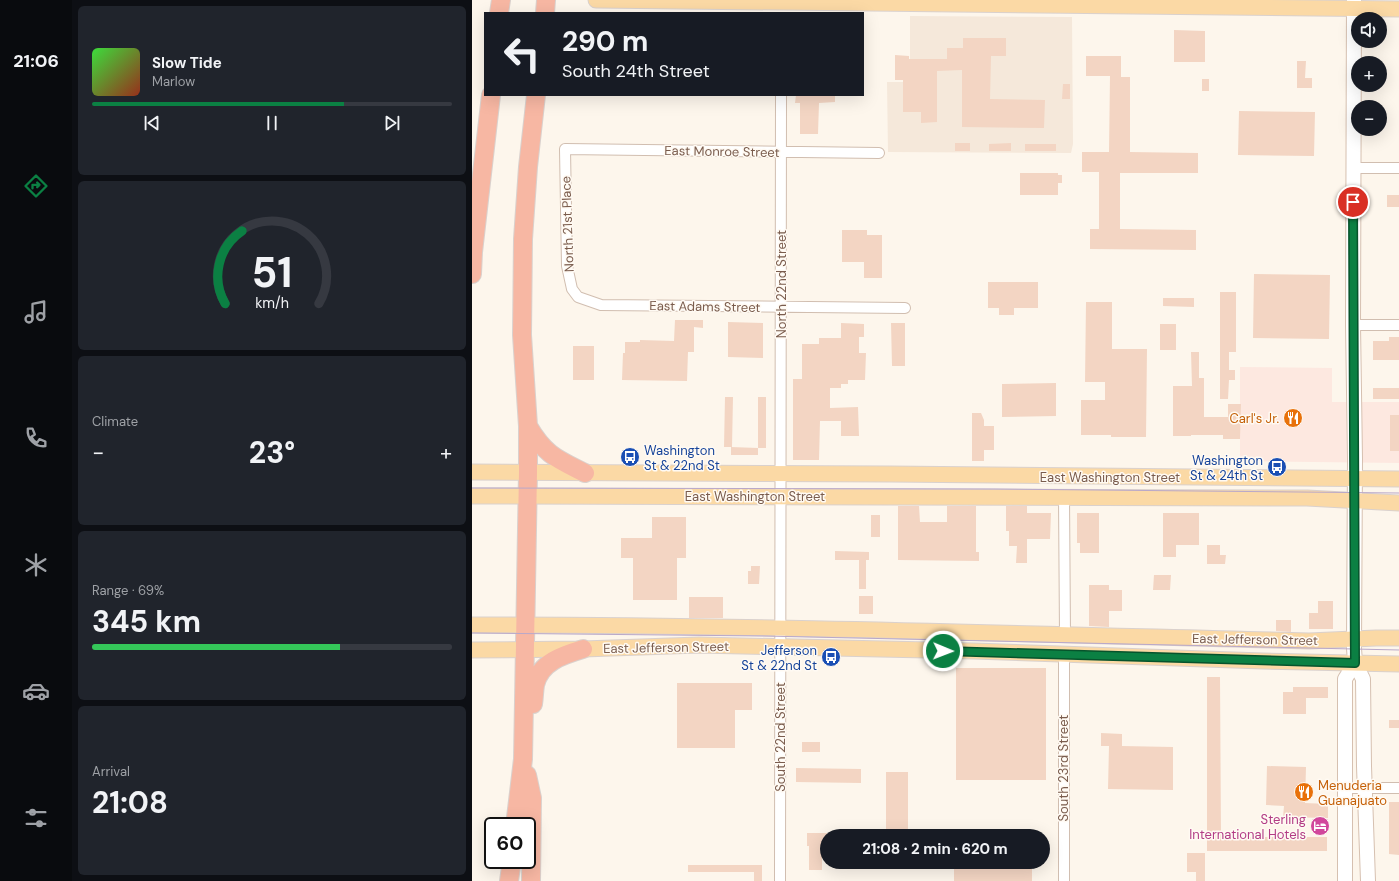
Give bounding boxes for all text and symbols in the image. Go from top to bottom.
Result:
map controls [1351,12,1387,136]
button: sound [1351,12,1387,48]
text: 290 m [562,23,648,60]
icon: left [496,28,548,80]
text: 21:06 [13,49,59,73]
text: Slow Tide [152,53,222,73]
button: + [1351,56,1387,92]
text: South 24th Street [562,59,710,83]
text: Marlow [152,73,195,90]
button: − [1351,100,1387,136]
icon: previous [141,112,163,134]
icon: pause [261,112,283,134]
icon: next [381,112,403,134]
street label: East Monroe Street [664,142,780,161]
icon: directions [22,172,50,200]
street label: North 21st Place [557,176,578,272]
pin [1336,185,1370,219]
icon: arrive [1342,191,1364,213]
street label: North 22nd Street [773,230,790,338]
text: 51 [251,245,293,299]
text: km/h [255,293,289,311]
street label: East Adams Street [649,297,761,316]
icon: music [22,298,50,326]
restaurant icon: Carl's Jr. [1282,407,1304,429]
place label: Carl's Jr. [1229,410,1279,427]
text: Climate [92,413,138,430]
icon: phone [22,424,50,452]
text: 23° [249,433,295,472]
text: − [92,438,104,467]
text: + [440,438,452,467]
place label: Washington St & 22nd St [644,442,720,474]
bus stop icon: Washington St & 22nd St [619,446,641,468]
place label: Washington St & 24th St [1190,452,1263,484]
bus stop icon: Washington St & 24th St [1266,456,1288,478]
street label: East Washington Street [1040,469,1180,486]
street label: East Washington Street [685,488,825,505]
icon: climate [22,551,50,579]
text: Range · 69% [92,582,164,599]
text: 345 km [92,602,201,641]
position arrow [922,630,964,672]
street label: East Jefferson Street [1192,630,1318,649]
street label: East Jefferson Street [603,638,729,657]
place label: Jefferson St & 22nd St [741,642,817,674]
bus stop icon: Jefferson St & 22nd St [820,646,842,668]
icon: car [22,677,50,705]
street label: South 22nd Street [772,682,789,792]
street label: South 23rd Street [1055,715,1072,821]
text: Arrival [92,763,130,780]
place label: Menuderia Guanajuato [1318,777,1387,809]
restaurant icon: Menuderia Guanajuato [1293,781,1315,803]
text: 21:08 [92,783,168,822]
icon: filters [22,804,50,832]
place label: Sterling International Hotels [1189,811,1306,843]
hotel icon: Sterling International Hotels [1309,815,1331,837]
speed limit sign: 60 [484,817,536,869]
text: 21:08 · 2 min · 620 m [862,839,1008,859]

